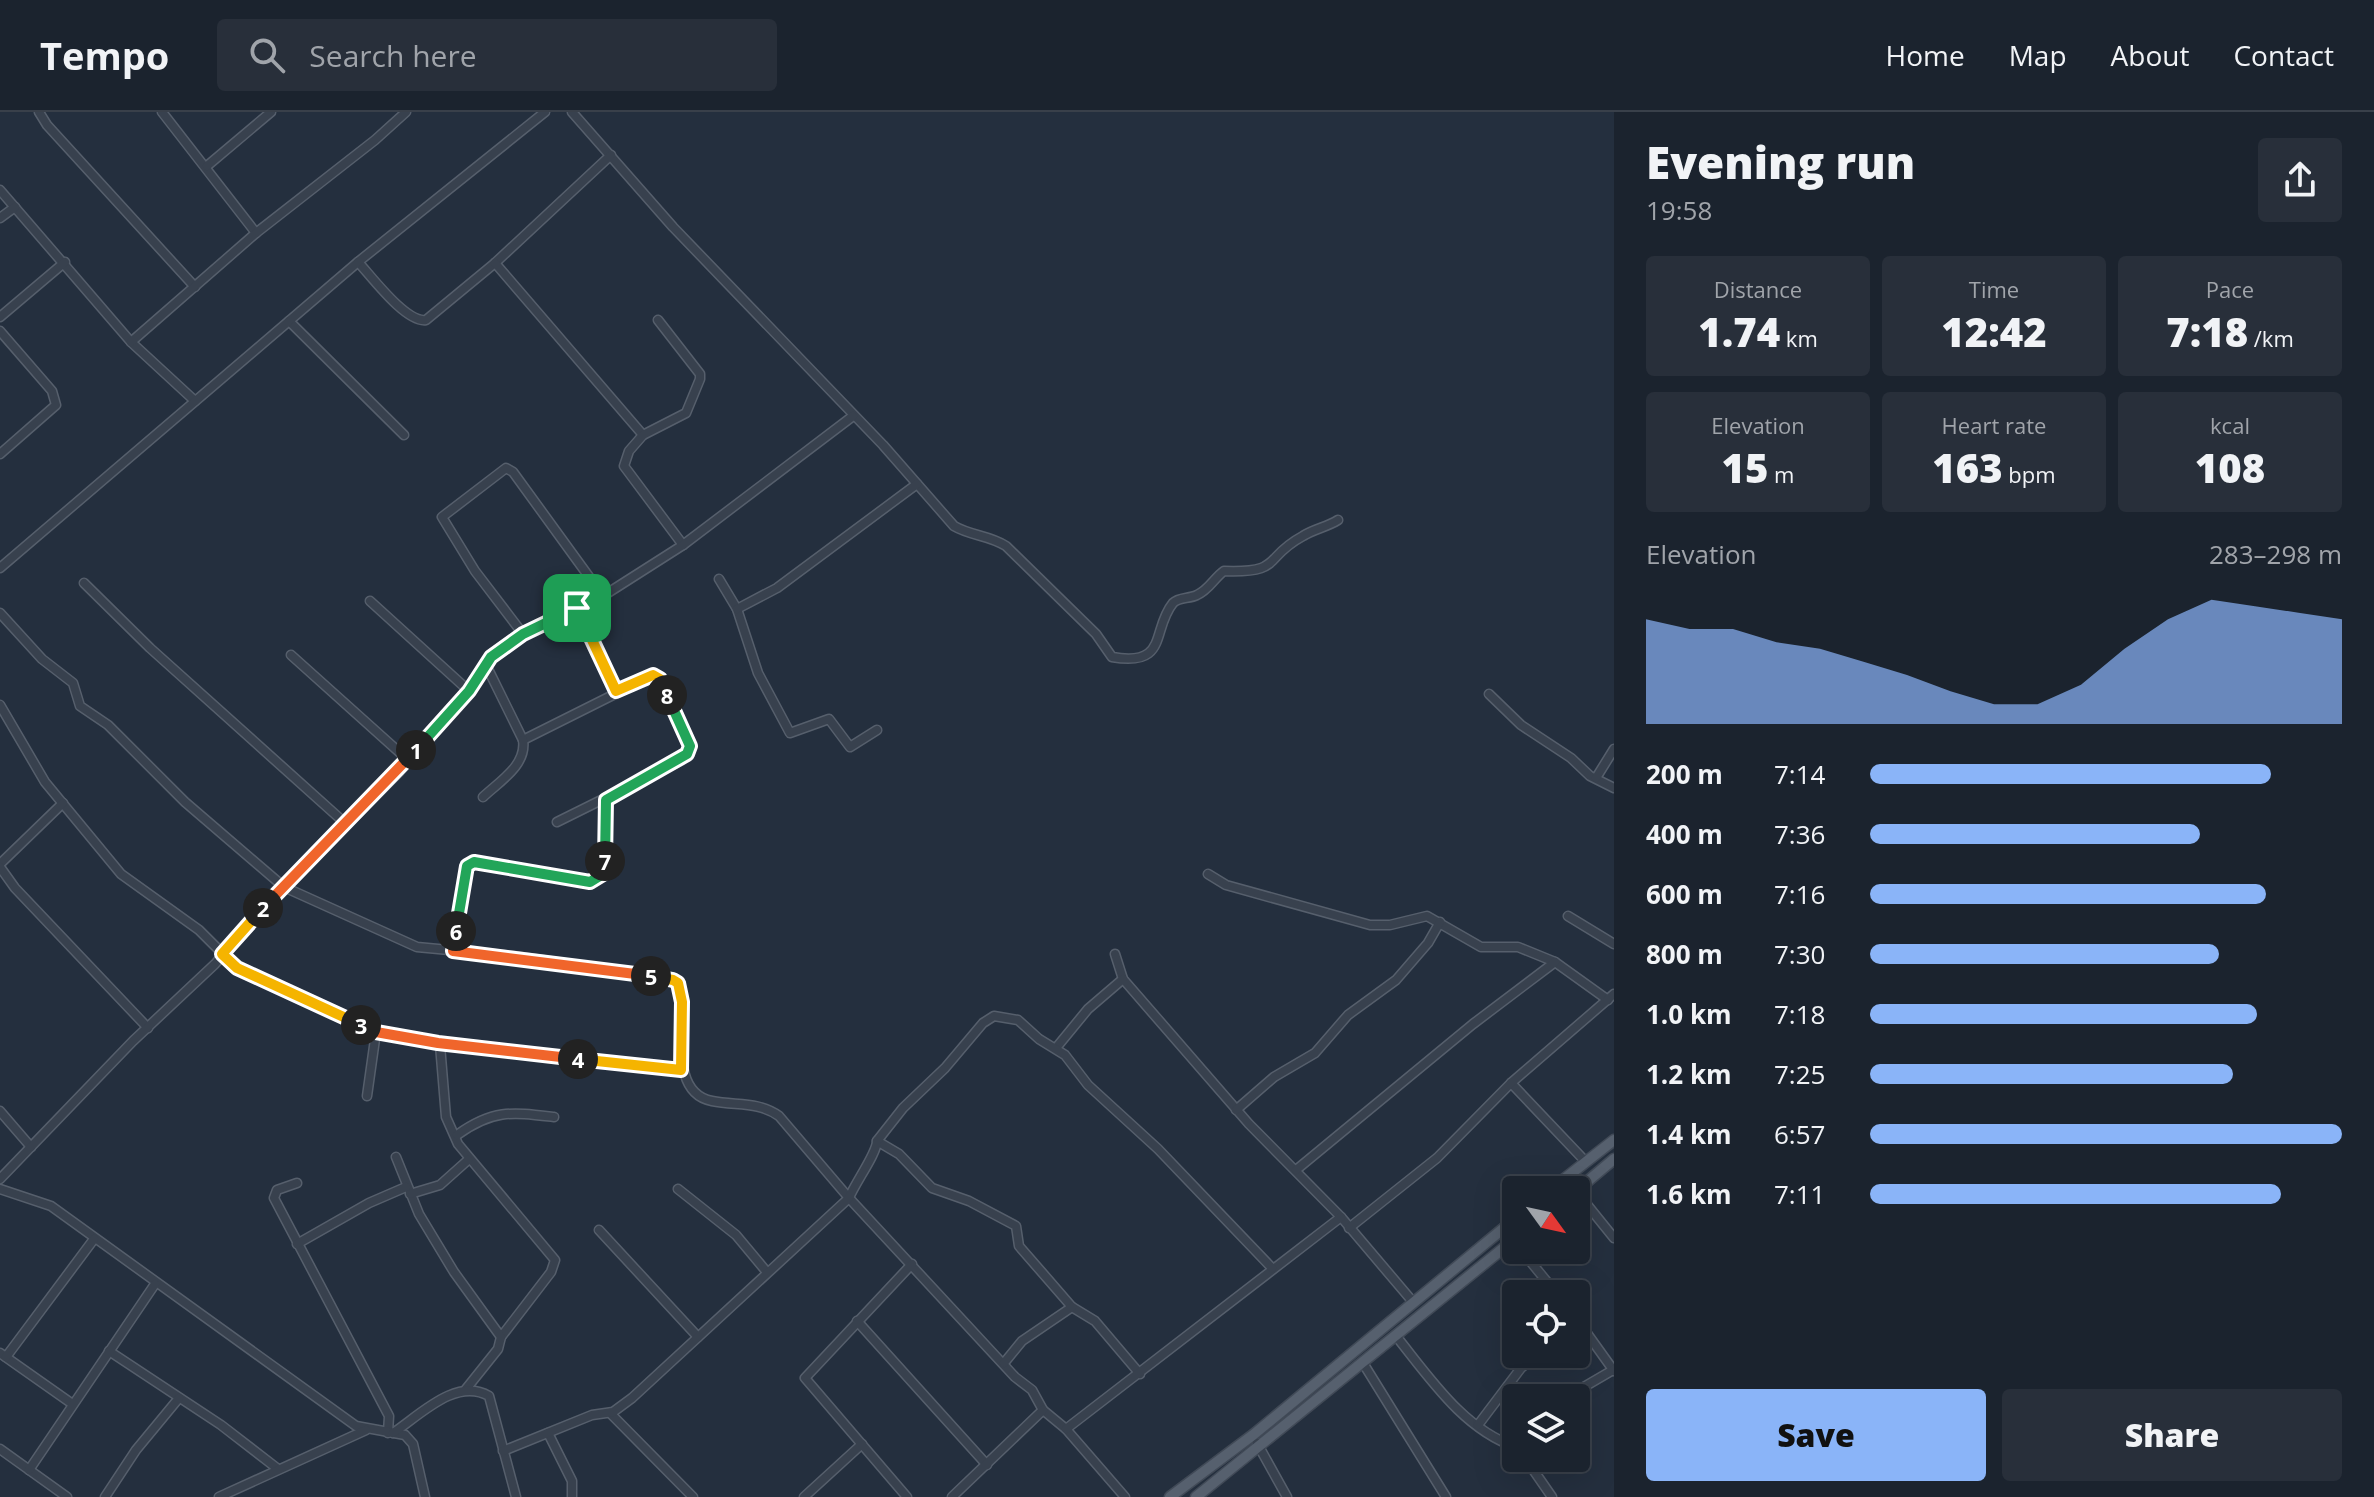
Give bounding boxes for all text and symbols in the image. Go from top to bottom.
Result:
search box [217,19,777,91]
text: Tempo [40,29,169,81]
icon: search [245,33,289,77]
text: Search here [309,35,477,76]
text: Home [1886,36,1965,74]
text: Map [2009,36,2067,74]
text: About [2111,36,2189,74]
text: Contact [2233,36,2334,74]
text: Evening run [1646,132,1915,192]
button: share [2258,138,2342,222]
text: 19:58 [1646,192,1712,228]
text: Distance [1714,274,1802,304]
text: Time [1969,274,2019,304]
text: Pace [2206,274,2254,304]
text: 1.74 [1698,304,1780,359]
text: 12:42 [1941,304,2047,359]
text: 7:18 [2166,304,2248,359]
text: km [1780,323,1818,353]
text: /km [2248,323,2294,353]
text: Elevation [1711,410,1805,440]
text: Heart rate [1942,410,2046,440]
text: kcal [2210,410,2250,440]
text: 15 [1722,440,1768,495]
text: 163 [1932,440,2003,495]
text: 108 [2195,440,2265,495]
text: m [1768,459,1794,489]
text: bpm [2003,459,2056,489]
text: Elevation [1646,536,1756,572]
text: 283–298 m [2209,536,2342,572]
pin [543,574,611,642]
icon: arrive [555,586,599,630]
pin: 8 [647,675,687,715]
text: 8 [661,680,673,710]
pin: 1 [396,730,436,770]
text: 1 [410,735,422,765]
text: 200 m [1646,756,1723,792]
text: 7:14 [1774,756,1825,792]
text: 400 m [1646,816,1723,852]
text: 7:36 [1774,816,1825,852]
pin: 7 [585,841,625,881]
text: 7 [599,846,611,876]
text: 600 m [1646,876,1723,912]
text: 7:16 [1774,876,1825,912]
pin: 2 [243,888,283,928]
text: 2 [257,893,269,923]
pin: 6 [436,911,476,951]
text: 6 [450,916,462,946]
text: 800 m [1646,936,1723,972]
text: 7:30 [1774,936,1825,972]
pin: 5 [631,956,671,996]
text: 5 [645,961,657,991]
text: 1.0 km [1646,996,1732,1032]
text: 7:18 [1774,996,1825,1032]
pin: 3 [341,1005,381,1045]
text: 3 [355,1010,367,1040]
pin: 4 [558,1039,598,1079]
text: 4 [572,1044,584,1074]
text: 1.2 km [1646,1056,1732,1092]
text: 7:25 [1774,1056,1825,1092]
text: 1.4 km [1646,1116,1732,1152]
text: 6:57 [1774,1116,1825,1152]
north arrow [1502,1176,1590,1264]
map controls [1502,1176,1590,1472]
text: 1.6 km [1646,1176,1732,1212]
text: 7:11 [1774,1176,1825,1212]
button: locate [1502,1280,1590,1368]
button: layers [1502,1384,1590,1472]
button: Save [1646,1389,1986,1481]
button: Share [2002,1389,2342,1481]

